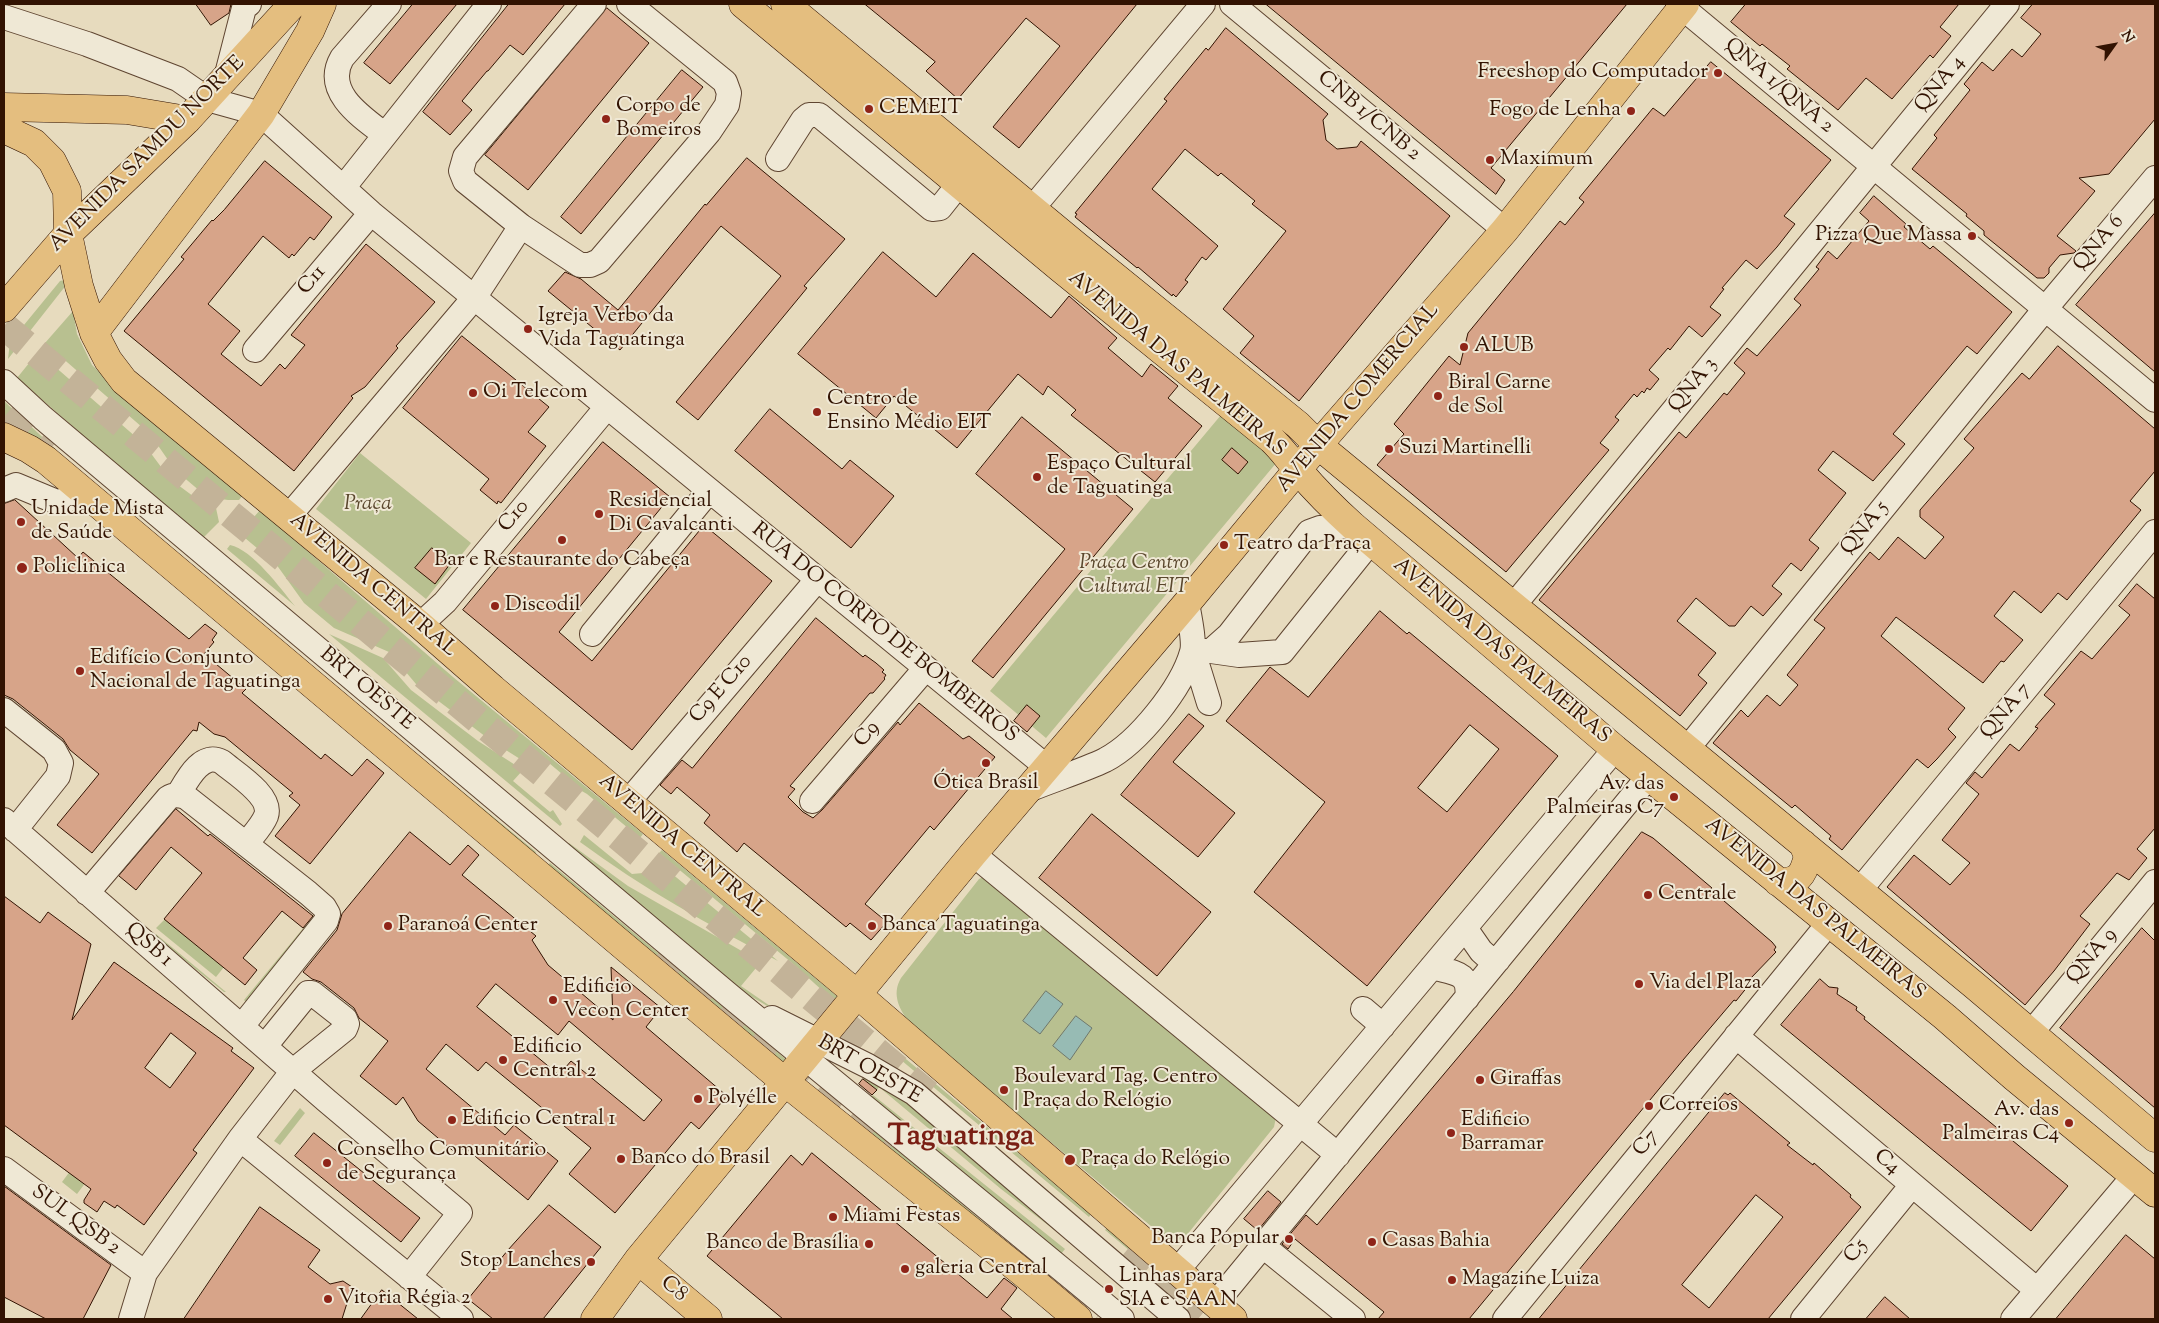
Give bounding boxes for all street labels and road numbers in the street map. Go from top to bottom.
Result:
street label: QNA 1/QNA 2 [1718,34,1838,140]
street label: QNA 4 [1910,51,1972,119]
street label: AVENIDA SAMDU NORTE [45,52,251,258]
street label: CNB 1/CNB 2 [1311,66,1425,168]
street label: QNA 6 [2069,211,2131,277]
street label: C11 [293,261,333,301]
street label: AVENIDA DAS PALMEIRAS [1062,266,1290,464]
street label: AVENIDA COMERCIAL [1273,299,1445,499]
street label: QNA 3 [1664,353,1724,419]
street label: C10 [494,496,536,538]
street label: QNA 5 [1837,497,1895,561]
street label: AVENIDA CENTRAL [283,509,461,663]
street label: RUA DO CORPO DE BOMBEIROS [745,518,1023,750]
street label: AVENIDA DAS PALMEIRAS [1387,553,1615,751]
street label: BRT OESTE [313,643,419,737]
street label: C9 E C10 [685,650,759,730]
street label: QNA 7 [1976,679,2038,745]
street label: C9 [850,717,886,753]
street label: AVENIDA CENTRAL [592,770,770,924]
street label: AVENIDA DAS PALMEIRAS [1699,813,1929,1007]
street label: QSB 1 [119,918,177,974]
street label: QNA 9 [2062,924,2124,990]
street label: BRT OESTE [812,1031,926,1111]
street label: C7 [1629,1126,1665,1162]
street label: C4 [1868,1145,1904,1181]
street label: SUL QSB 2 [25,1180,125,1262]
street label: C5 [1840,1235,1874,1269]
street label: C8 [654,1272,692,1308]

